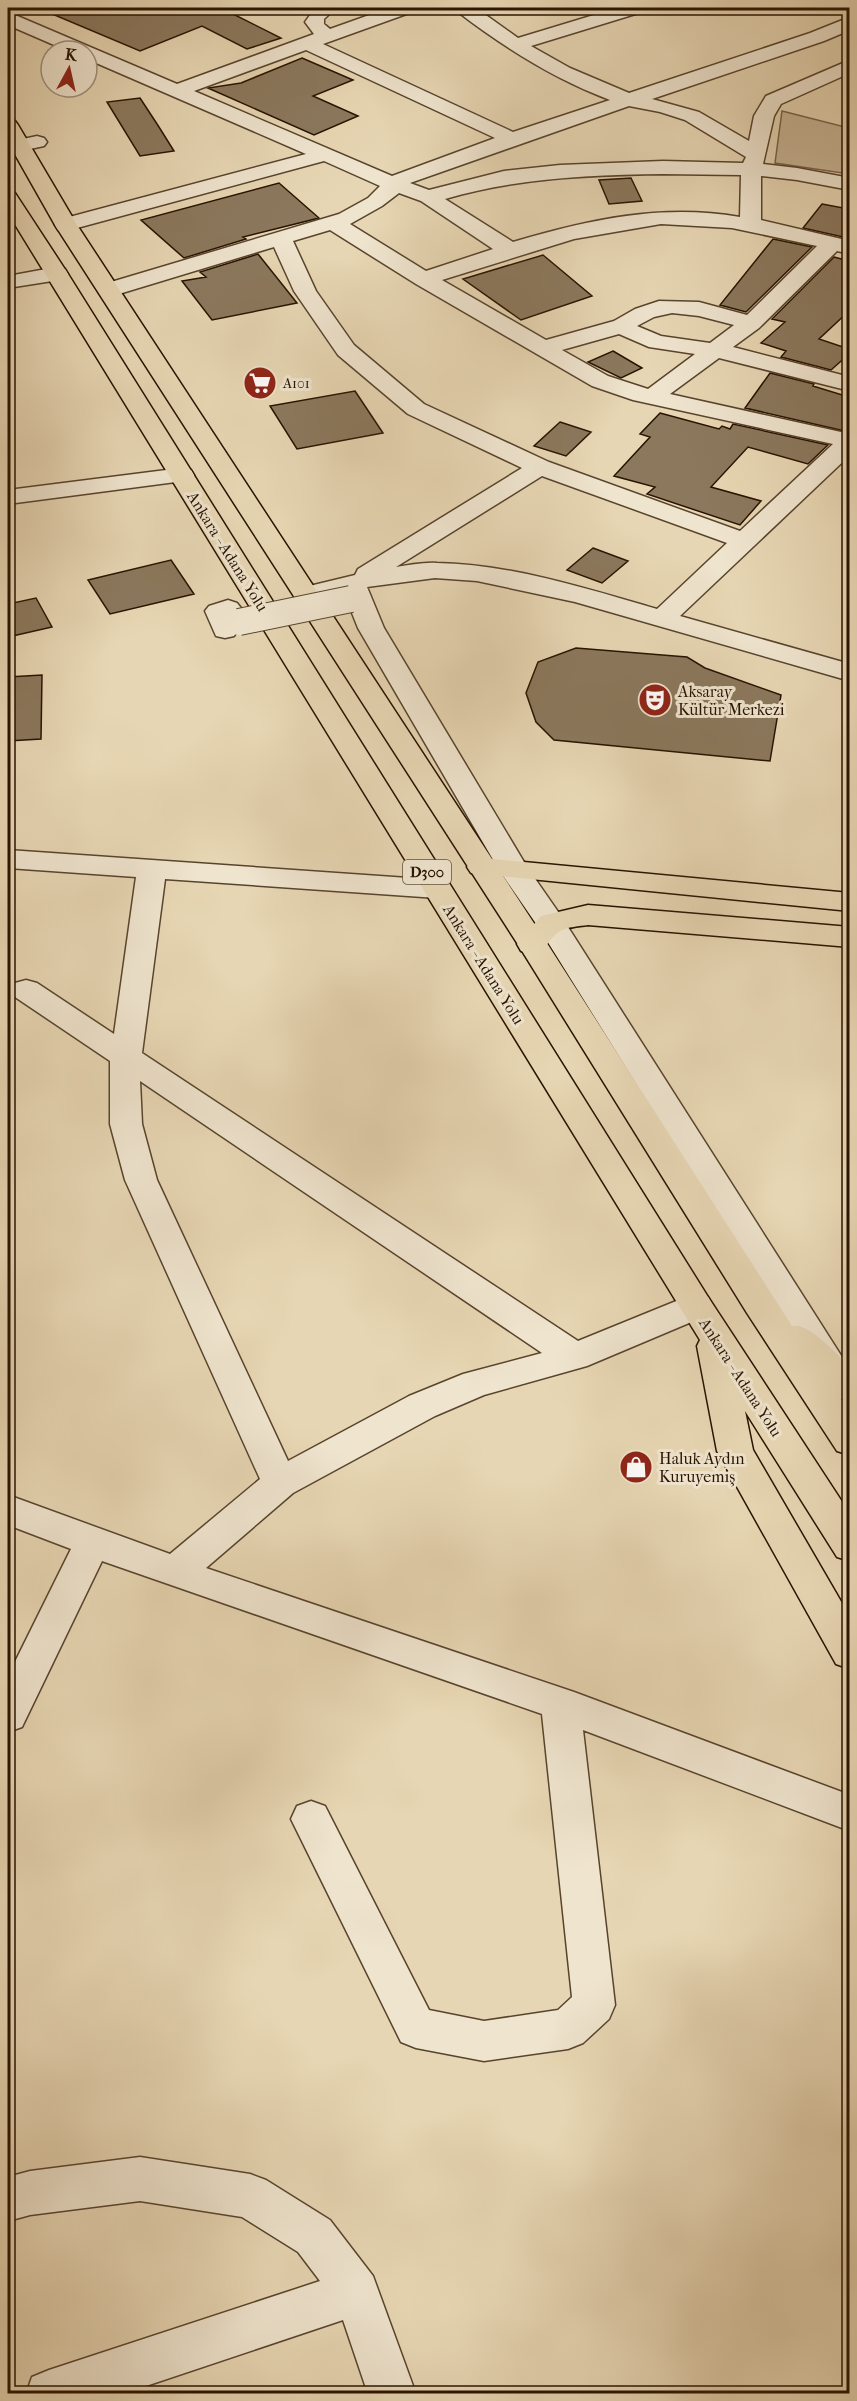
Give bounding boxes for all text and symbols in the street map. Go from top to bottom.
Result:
north arrow [39,39,99,99]
text: K [64,44,79,65]
supermarket icon: A101 [242,365,278,401]
place label: A101 [282,375,310,392]
street label: Ankara - Adana Yolu [182,487,272,615]
theatre icon: Aksaray Kültür Merkezi [637,682,673,718]
place label: Aksaray Kültür Merkezi [677,682,785,719]
road number: D300 [403,860,451,884]
street label: Ankara - Adana Yolu [438,900,528,1028]
street label: Ankara - Adana Yolu [695,1313,786,1440]
shop icon: Haluk Aydın Kuruyemiş [618,1449,654,1485]
place label: Haluk Aydın Kuruyemiş [659,1449,745,1487]

